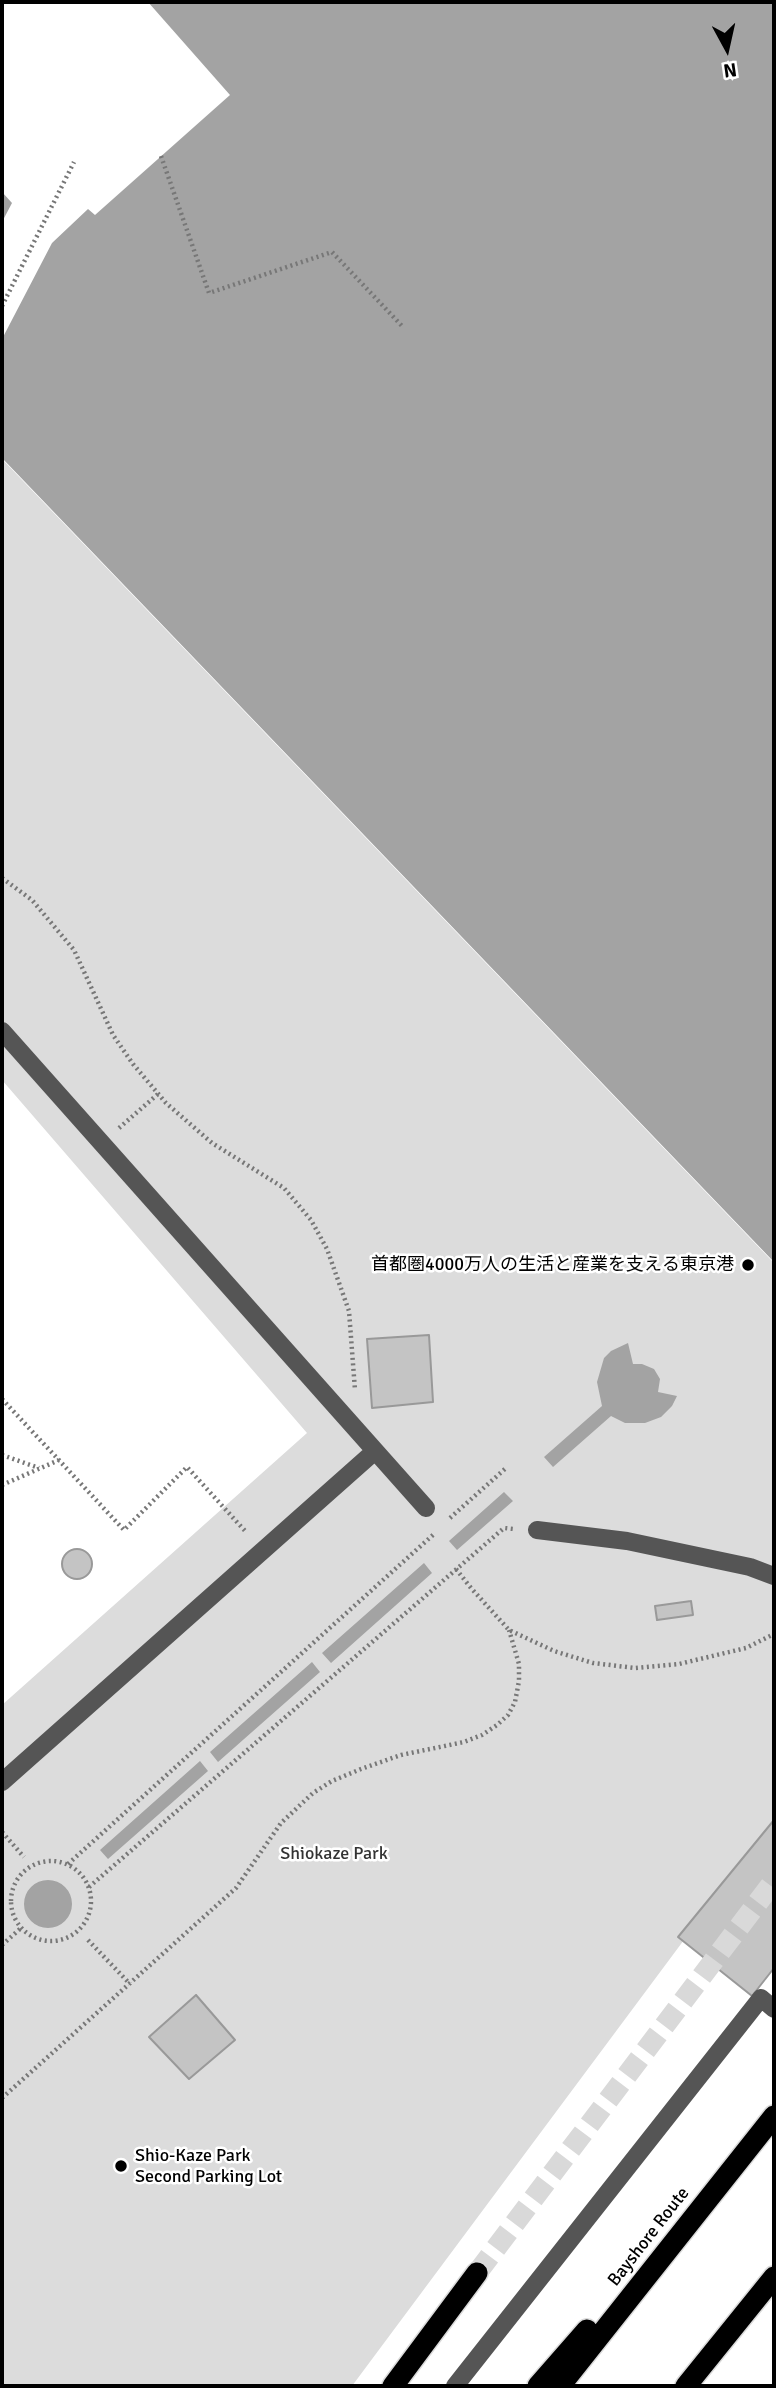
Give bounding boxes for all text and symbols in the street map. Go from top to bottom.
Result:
north arrow [692,14,762,84]
text: N [722,57,738,83]
place label: 首都圏4000万人の生活と産業を支える東京港 [371,1254,734,1276]
marker: 首都圏4000万人の生活と産業を支える東京港 [740,1257,756,1273]
park label: Shiokaze Park [280,1843,388,1865]
place label: Shio-Kaze Park Second Parking Lot [135,2145,282,2188]
marker: Shio-Kaze Park Second Parking Lot [113,2158,129,2174]
street label: Bayshore Route [604,2183,694,2291]

